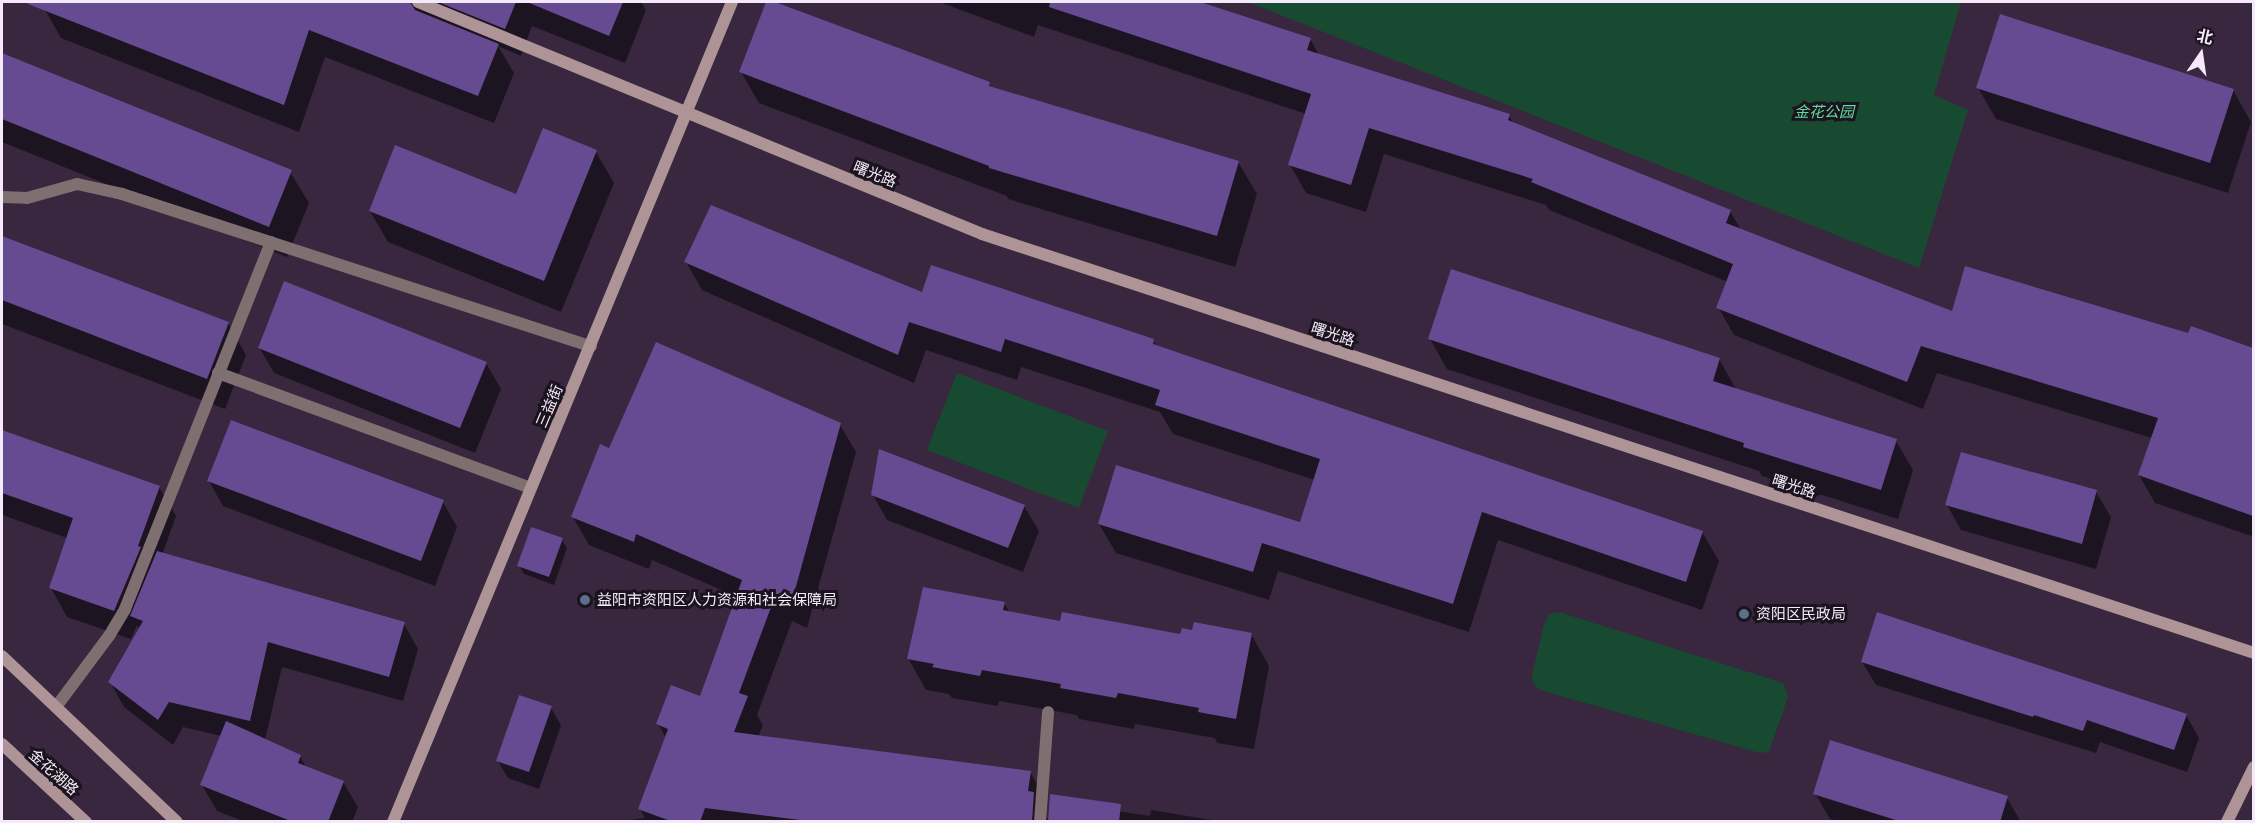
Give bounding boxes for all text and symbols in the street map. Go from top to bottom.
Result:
north arrow [2171,24,2231,84]
text: 北 [2195,25,2215,48]
park label: 金花公园 [1794,103,1854,121]
street label: 曙光路 [851,157,899,191]
street label: 曙光路 [1309,318,1357,350]
street label: 三益街 [532,382,566,430]
street label: 曙光路 [1770,470,1818,502]
place label: 益阳市资阳区人力资源和社会保障局 [597,591,837,609]
marker: 益阳市资阳区人力资源和社会保障局 [578,593,592,607]
place label: 资阳区民政局 [1756,605,1846,623]
marker: 资阳区民政局 [1737,607,1751,621]
street label: 金花湖路 [26,745,82,799]

